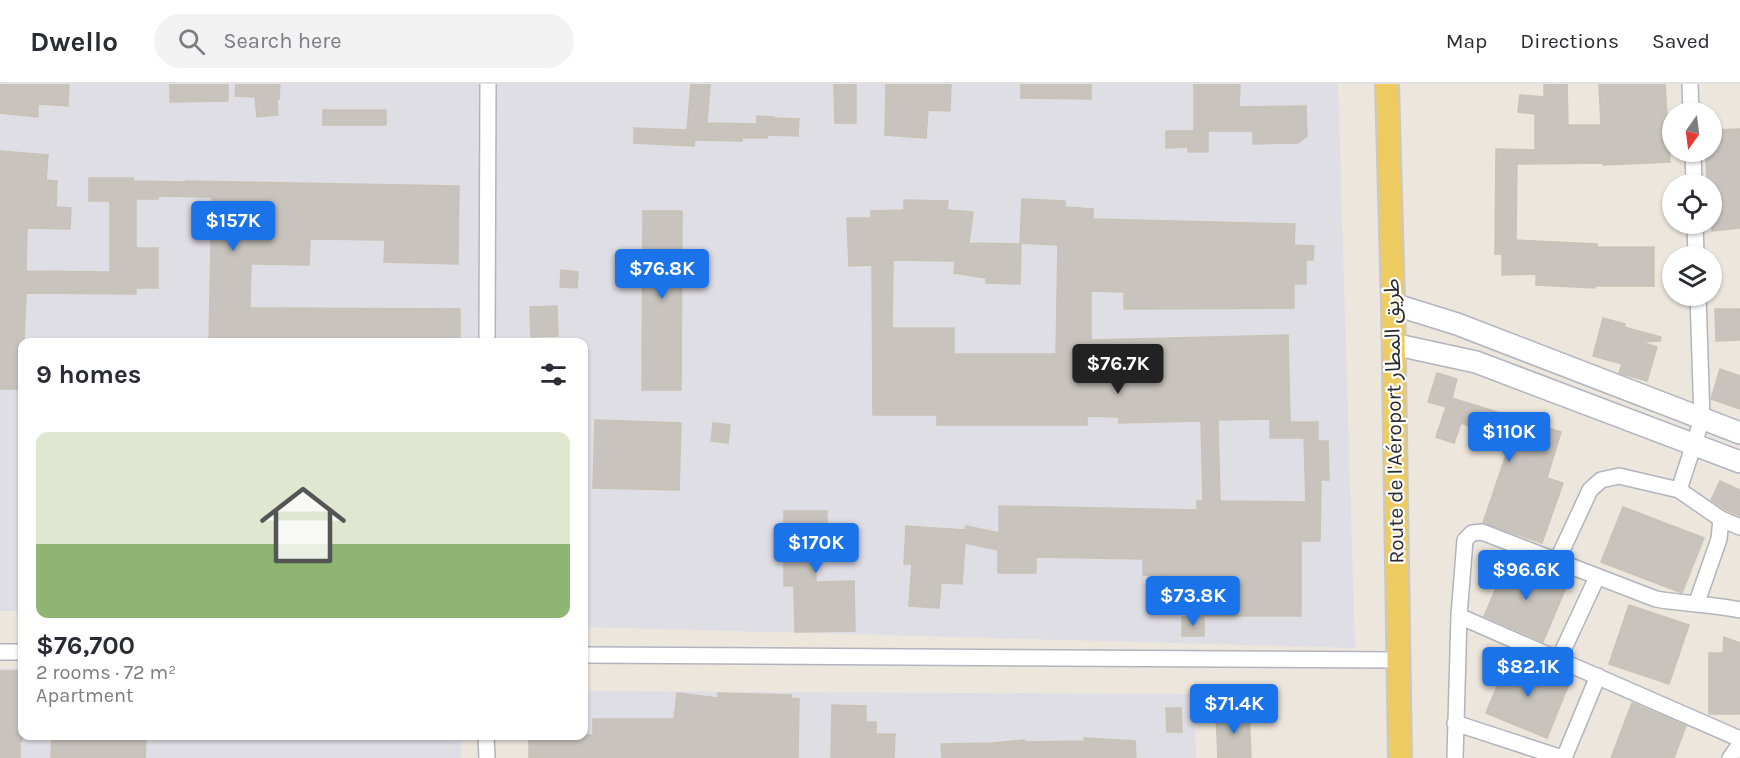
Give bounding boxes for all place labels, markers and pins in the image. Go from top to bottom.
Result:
pin: $157K [191,201,275,252]
pin: $76.8K [613,249,711,300]
pin: $76.7K [1069,344,1167,395]
pin: $110K [1467,412,1551,463]
pin: $170K [774,523,858,574]
pin: $96.6K [1477,550,1575,601]
pin: $73.8K [1144,576,1242,627]
pin: $82.1K [1479,647,1577,698]
pin: $71.4K [1185,684,1283,735]

